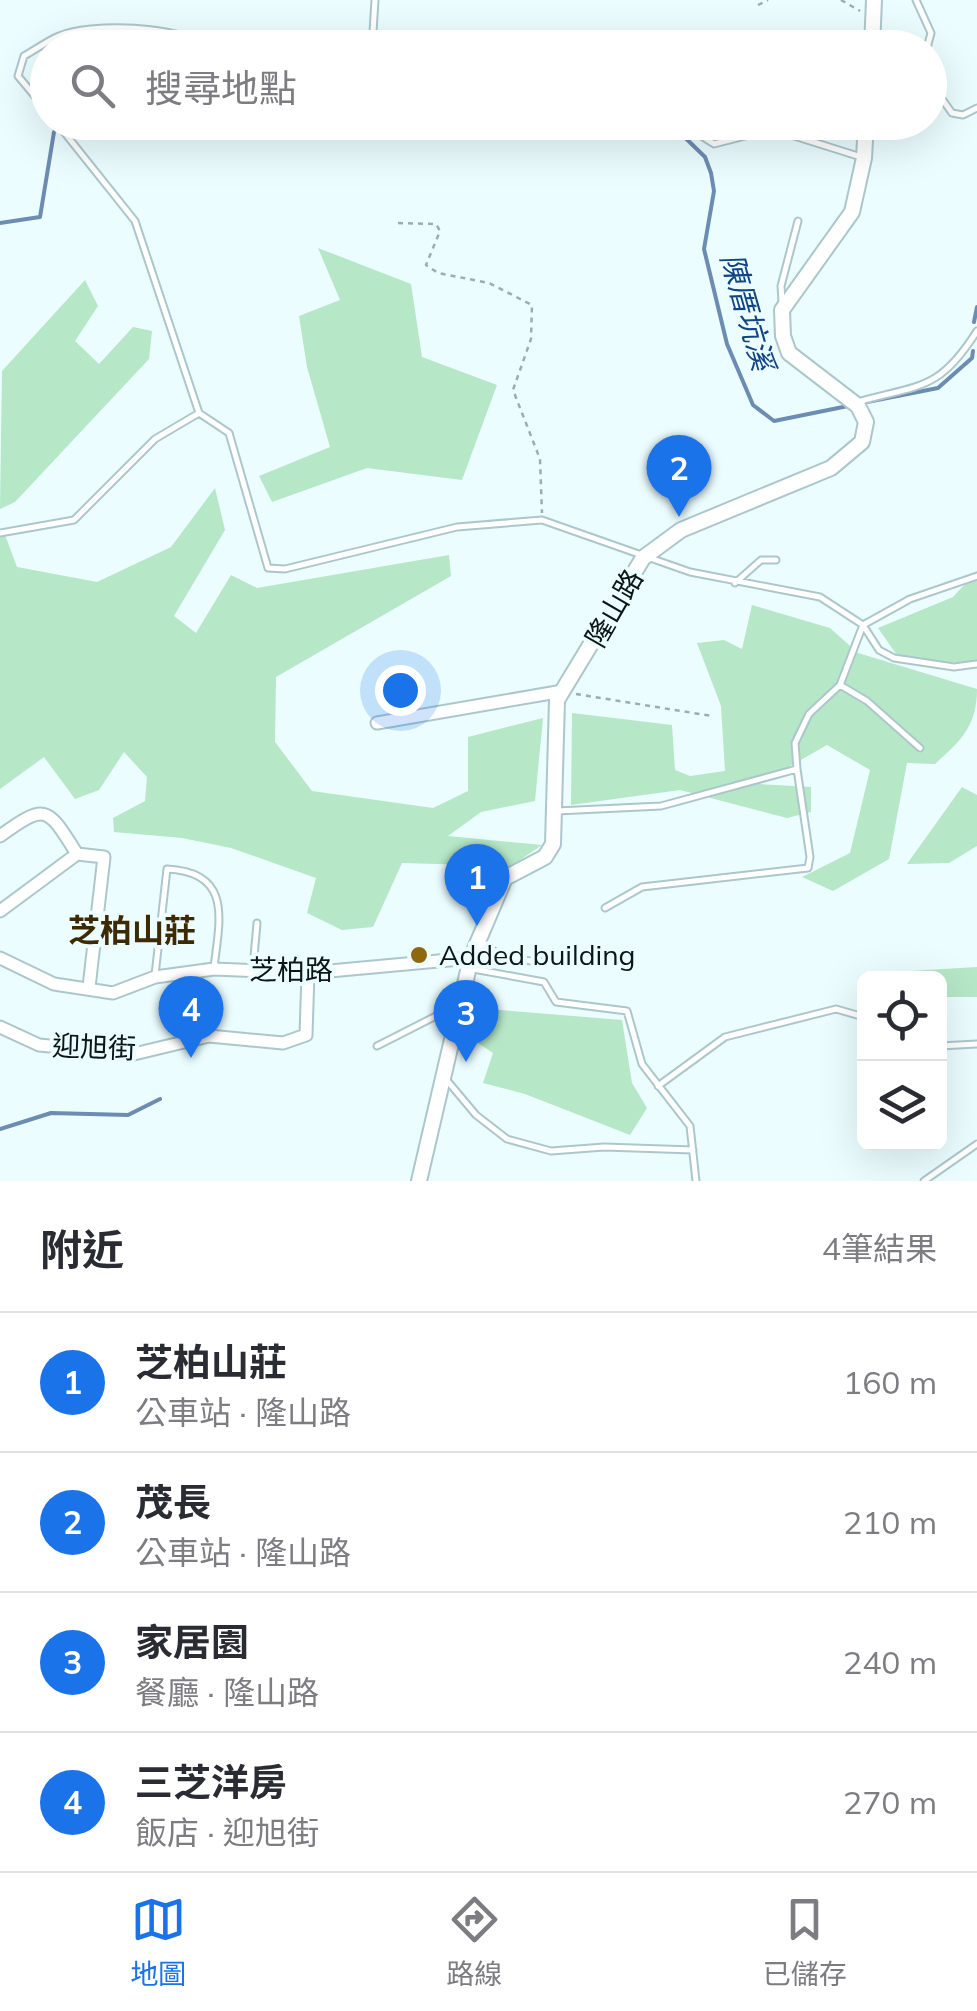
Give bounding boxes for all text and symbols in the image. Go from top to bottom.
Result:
search box [30,30,947,140]
icon: search [65,58,120,113]
text: 搜尋地點 [145,64,297,112]
water label: 陳厝坑溪 [713,249,784,378]
pin: 2 [646,434,712,517]
street label: 隆山路 [577,563,650,653]
your location [375,665,426,716]
pin: 1 [444,844,510,926]
district label: 芝柏山莊 [68,910,196,950]
place label: Added building [439,937,635,972]
marker: Added building [408,944,430,966]
street label: 芝柏路 [249,952,333,987]
map controls [857,971,947,1151]
button: locate [857,971,947,1061]
pin: 4 [158,976,224,1058]
pin: 3 [434,980,498,1062]
street label: 迎旭街 [51,1028,137,1065]
button: layers [857,1061,947,1151]
text: 附近 [40,1223,124,1276]
text: 4筆結果 [822,1228,937,1268]
text: 芝柏山莊 [135,1338,287,1386]
text: 1 [63,1362,82,1402]
text: 160 m [843,1362,937,1402]
text: 公車站 · 隆山路 [135,1392,351,1432]
text: 茂長 [135,1478,211,1526]
text: 2 [63,1502,82,1542]
text: 210 m [843,1502,937,1542]
text: 公車站 · 隆山路 [135,1532,351,1572]
text: 家居園 [135,1618,249,1666]
text: 3 [63,1642,82,1682]
text: 240 m [843,1642,937,1682]
text: 餐廳 · 隆山路 [135,1672,319,1712]
text: 三芝洋房 [135,1758,287,1806]
text: 4 [63,1782,82,1822]
text: 270 m [843,1782,937,1822]
text: 飯店 · 迎旭街 [135,1812,319,1852]
tab: 地圖 [130,1892,186,1992]
tab: 路線 [446,1892,503,1992]
tab: 已儲存 [763,1892,847,1992]

